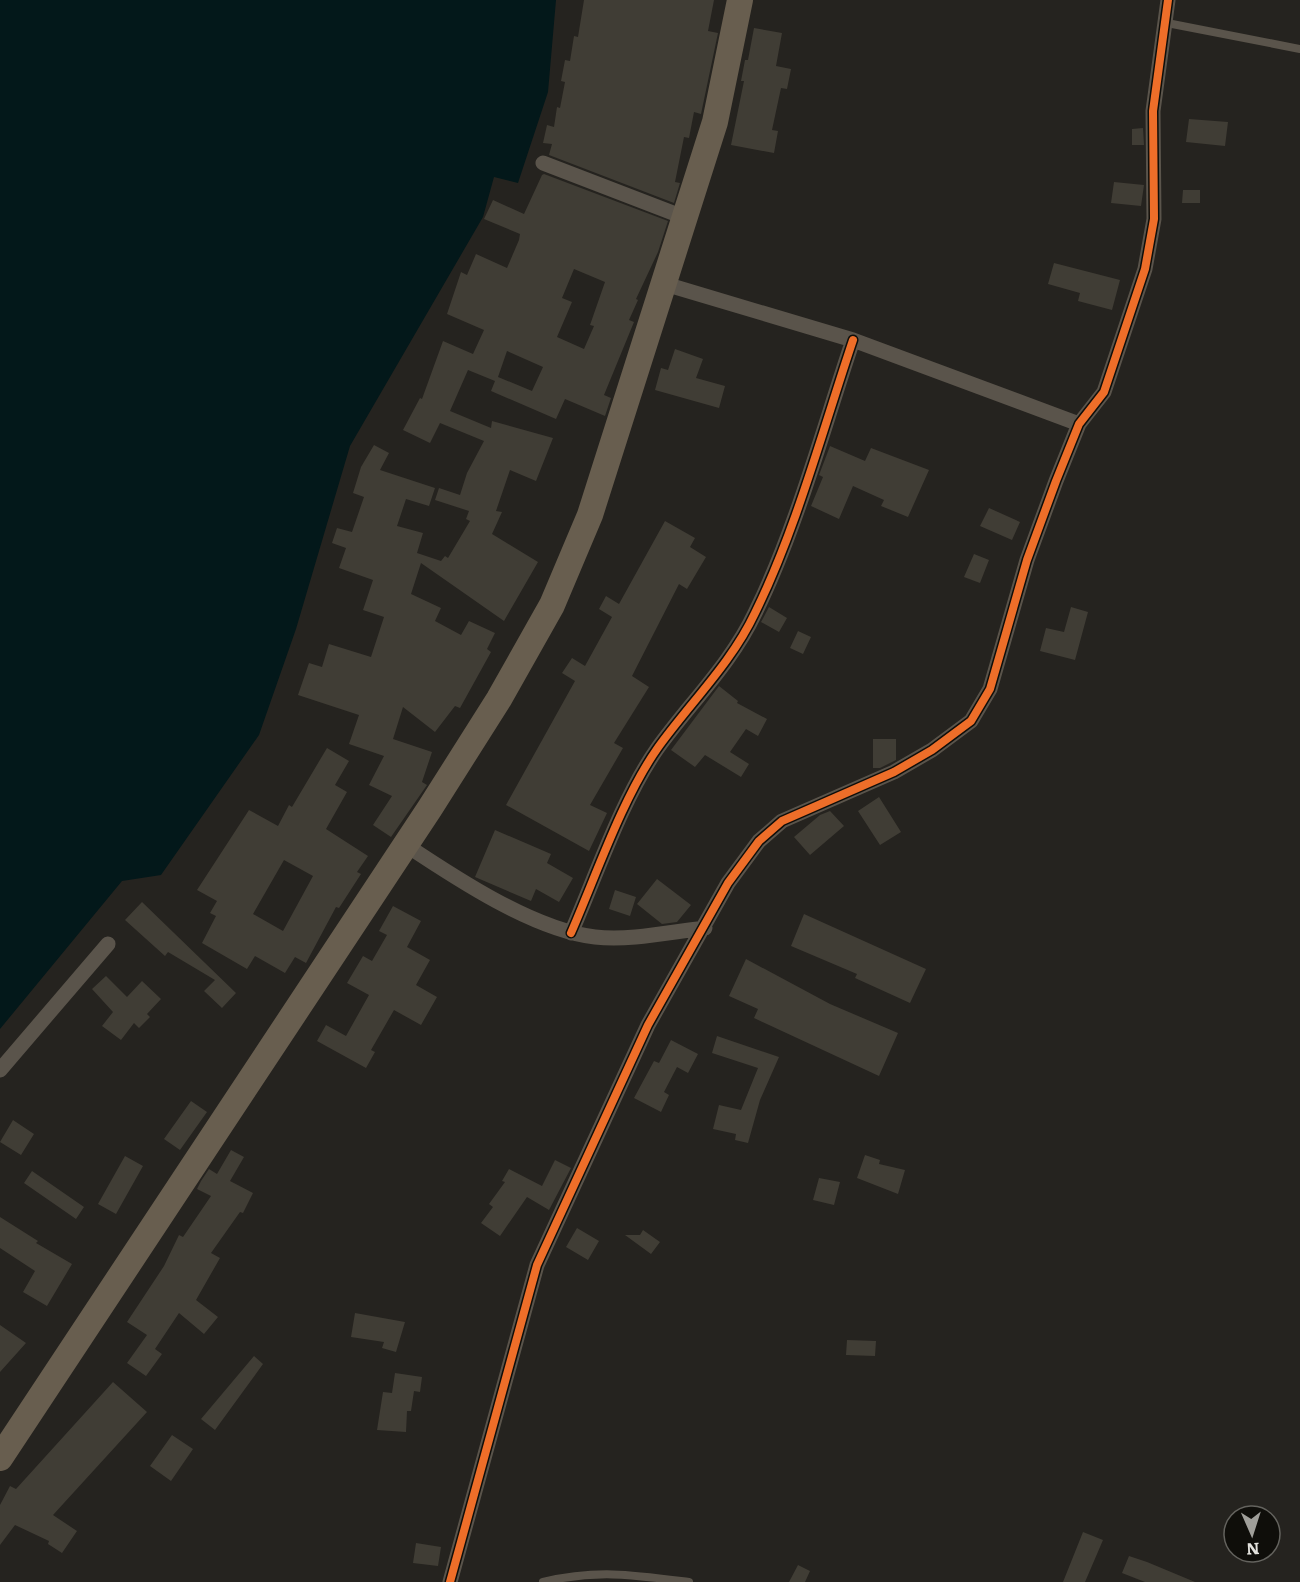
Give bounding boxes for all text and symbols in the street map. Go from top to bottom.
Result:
north arrow [1222,1504,1282,1564]
text: N [1245,1538,1260,1562]

